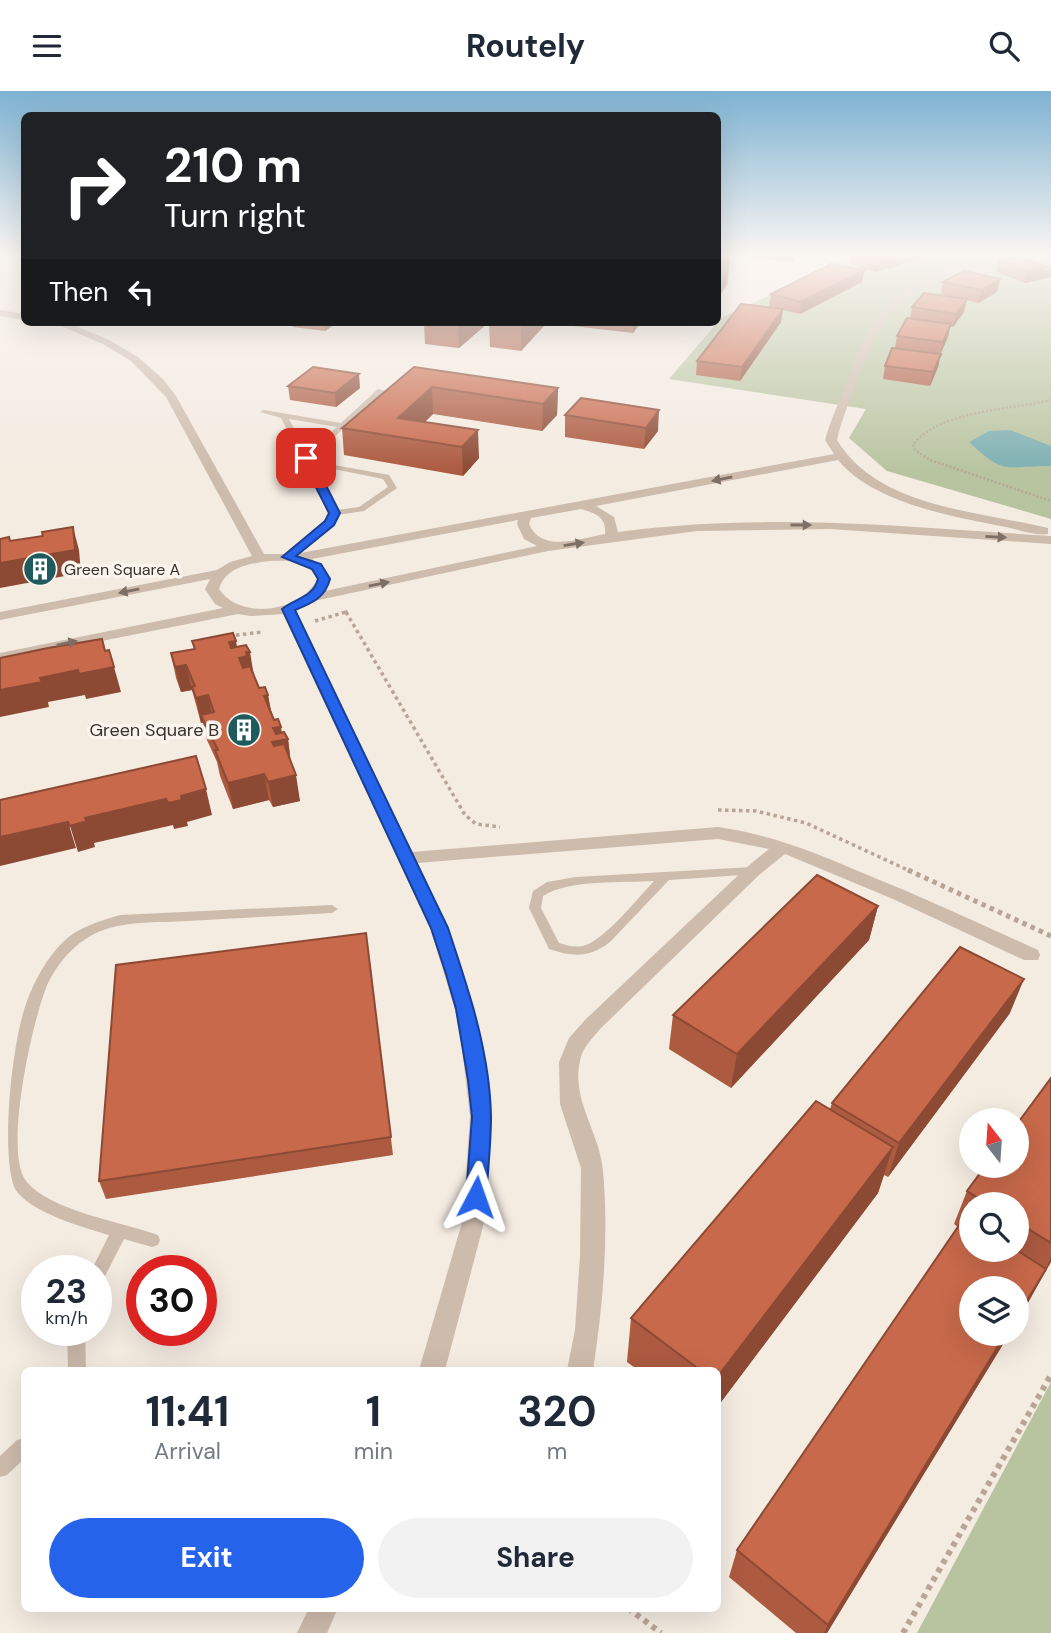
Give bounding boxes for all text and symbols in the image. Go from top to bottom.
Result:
text: Routely [466,25,585,67]
icon: menu [28,27,66,65]
icon: search [985,27,1023,65]
text: 210 m [164,133,302,197]
icon: right [49,140,140,231]
text: Turn right [164,195,306,237]
icon: left [122,273,160,311]
text: Then [49,275,108,309]
pin [276,428,336,488]
icon: arrive [287,439,325,477]
one-way arrow [711,473,733,484]
one-way arrow [790,519,812,531]
one-way arrow [985,531,1007,542]
one-way arrow [563,538,585,549]
building icon: Green Square A [21,550,59,588]
place label: Green Square A [64,559,181,580]
one-way arrow [368,578,390,589]
one-way arrow [118,586,140,597]
one-way arrow [56,638,78,649]
building icon: Green Square B [225,711,263,749]
place label: Green Square B [89,718,219,742]
north arrow [959,1108,1029,1178]
map controls [959,1108,1029,1346]
position arrow [439,1160,513,1234]
button: search [959,1192,1029,1262]
speed limit sign: 30 [126,1255,217,1346]
text: 23 [46,1268,87,1314]
button: layers [959,1276,1029,1346]
text: km/h [45,1306,88,1330]
text: 11:41 [145,1384,229,1439]
text: 1 [366,1384,381,1439]
text: 320 [518,1384,596,1439]
text: Arrival [154,1436,221,1466]
text: min [354,1436,393,1466]
text: m [547,1436,567,1466]
button: Exit [49,1518,364,1598]
button: Share [378,1518,693,1598]

